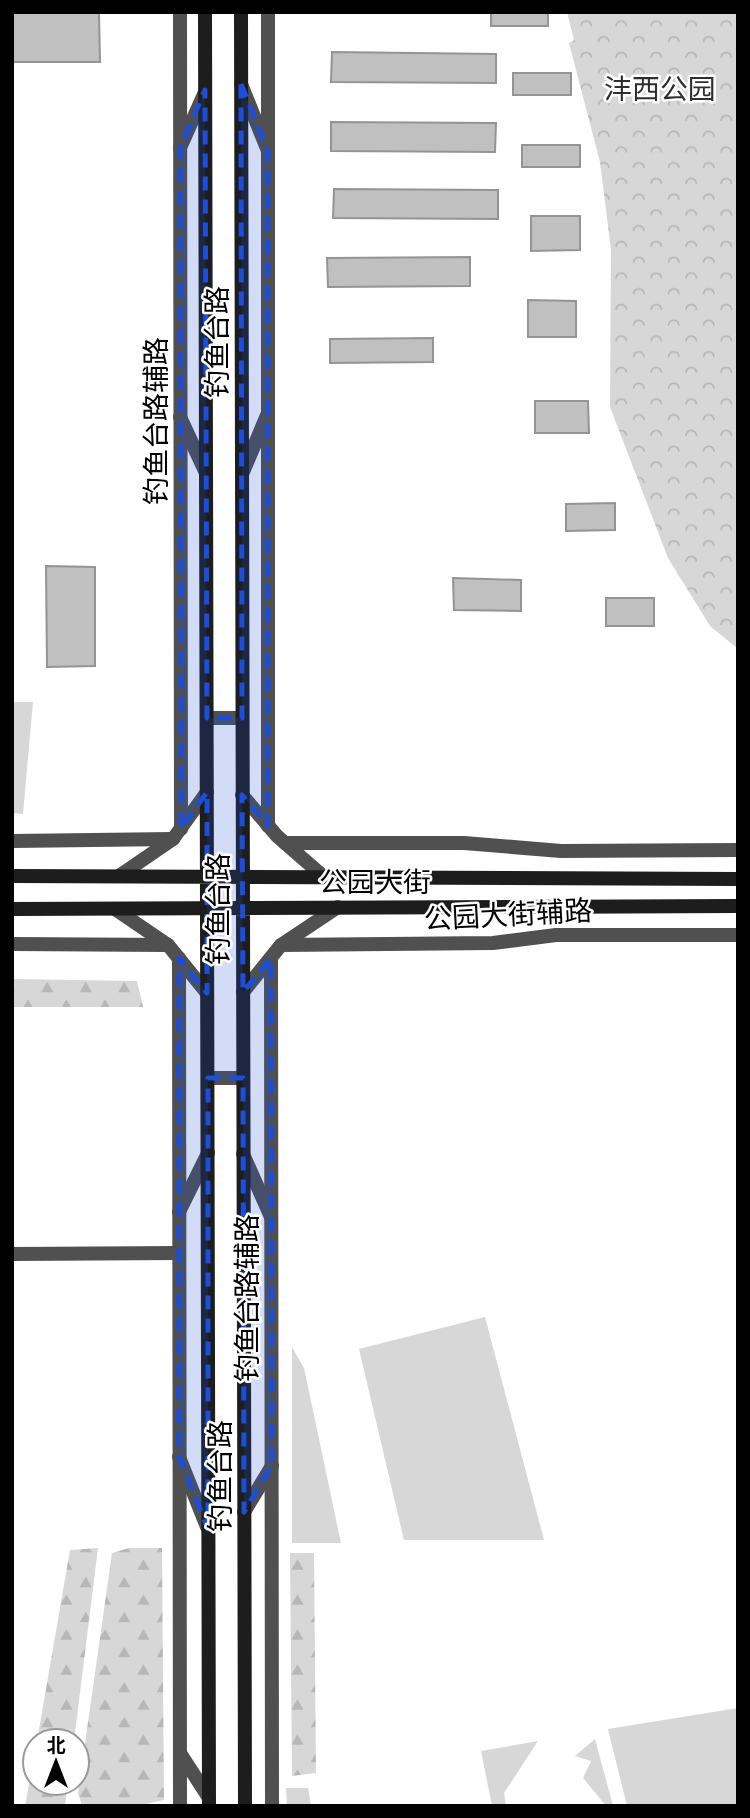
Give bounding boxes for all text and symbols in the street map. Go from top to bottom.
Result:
park label: 沣西公园 [604,69,716,110]
street label: 钓鱼台路 [197,286,238,398]
street label: 钓鱼台路辅路 [136,337,177,505]
street label: 钓鱼台路 [198,853,239,965]
street label: 公园大街 [319,862,431,903]
street label: 公园大街辅路 [423,890,593,940]
street label: 钓鱼台路辅路 [227,1214,268,1382]
street label: 钓鱼台路 [200,1420,241,1532]
north arrow [21,1727,91,1797]
text: 北 [46,1732,66,1759]

